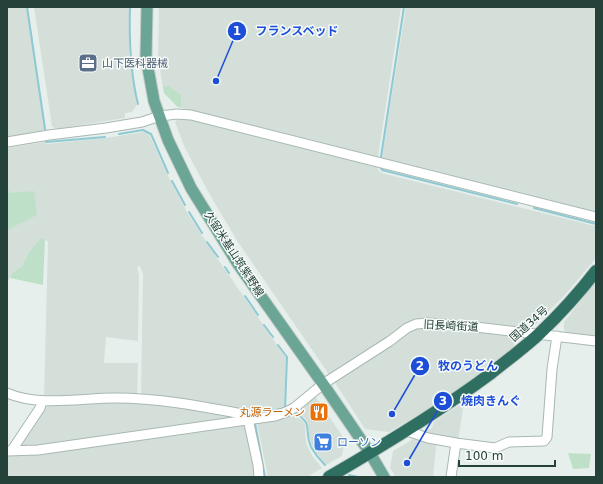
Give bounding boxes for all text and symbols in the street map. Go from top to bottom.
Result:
callout: フランスベッド [227,19,347,43]
text: 1 [233,24,241,38]
text: フランスベッド [256,24,338,38]
office icon: 山下医科器械 [77,52,99,74]
place label: 山下医科器械 [102,57,168,70]
street label: 久留米基山筑紫野線 [202,209,266,299]
street label: 国道34号 [507,303,551,345]
street label: 旧長崎街道 [423,318,479,334]
callout: 牧のうどん [410,354,506,378]
text: 2 [416,359,424,373]
text: 牧のうどん [438,359,498,373]
callout: 焼肉きんぐ [433,389,529,413]
text: 3 [439,394,447,408]
text: 焼肉きんぐ [461,394,521,408]
restaurant icon: 丸源ラーメン [308,401,330,423]
place label: 丸源ラーメン [239,406,305,419]
supermarket icon: ローソン [312,431,334,453]
place label: ローソン [337,436,381,449]
scale bar [459,442,555,468]
text: 100 m [465,449,503,463]

